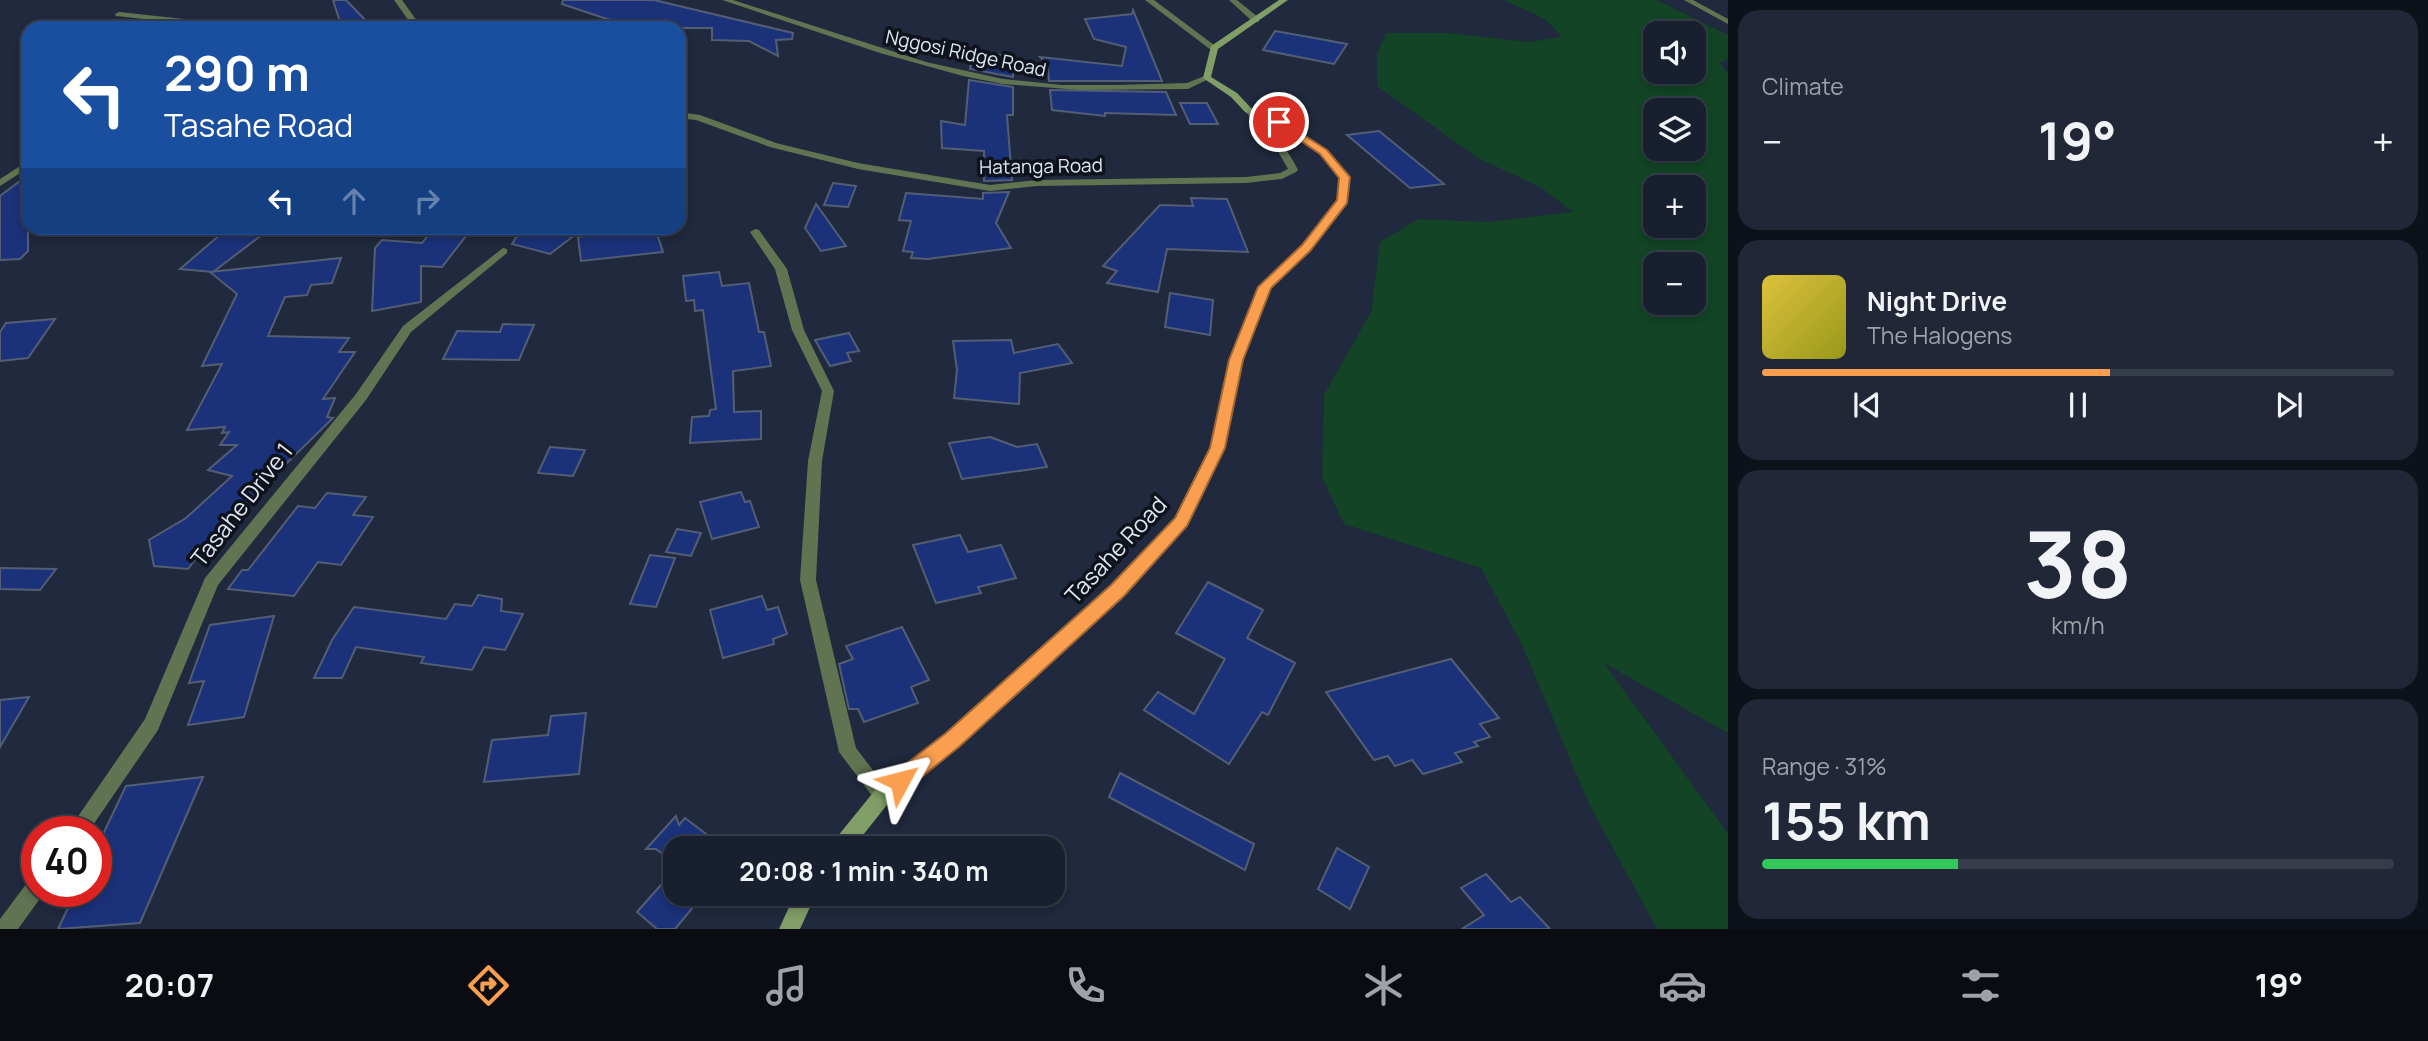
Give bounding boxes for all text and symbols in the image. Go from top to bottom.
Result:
map controls [1643,21,1706,315]
button: sound [1643,21,1706,84]
street label: Nggosi Ridge Road [883,23,1049,83]
text: 290 m [164,39,310,106]
icon: left [49,49,140,140]
text: Climate [1762,70,1844,102]
pin [1249,92,1309,152]
button: layers [1643,98,1706,161]
text: Tasahe Road [164,103,353,147]
icon: arrive [1260,103,1298,141]
text: 19° [2038,105,2117,176]
text: − [1762,115,1783,167]
text: + [2372,115,2394,167]
street label: Hatanga Road [979,152,1103,180]
button: + [1643,175,1706,238]
icon: left [262,182,300,220]
icon: ahead [335,182,373,220]
icon: right [408,182,446,220]
button: − [1643,252,1706,315]
text: Night Drive [1867,283,2007,319]
text: The Halogens [1867,319,2012,351]
icon: previous [1848,386,1886,424]
icon: pause [2059,386,2097,424]
icon: next [2270,386,2308,424]
street label: Tasahe Drive 1 [183,436,300,573]
street label: Tasahe Road [1057,489,1173,610]
text: 38 [2024,501,2132,625]
text: km/h [2051,609,2105,641]
position arrow [863,744,937,818]
text: Range · 31% [1762,750,1887,782]
text: 155 km [1762,785,1931,856]
speed limit sign: 40 [21,816,112,907]
text: 20:08 · 1 min · 340 m [739,853,989,889]
icon: directions [464,961,513,1010]
icon: music [762,961,811,1010]
icon: phone [1061,961,1110,1010]
icon: climate [1359,961,1408,1010]
icon: car [1658,961,1707,1010]
icon: filters [1956,961,2005,1010]
text: 20:07 [125,963,214,1007]
text: 19° [2255,963,2303,1007]

